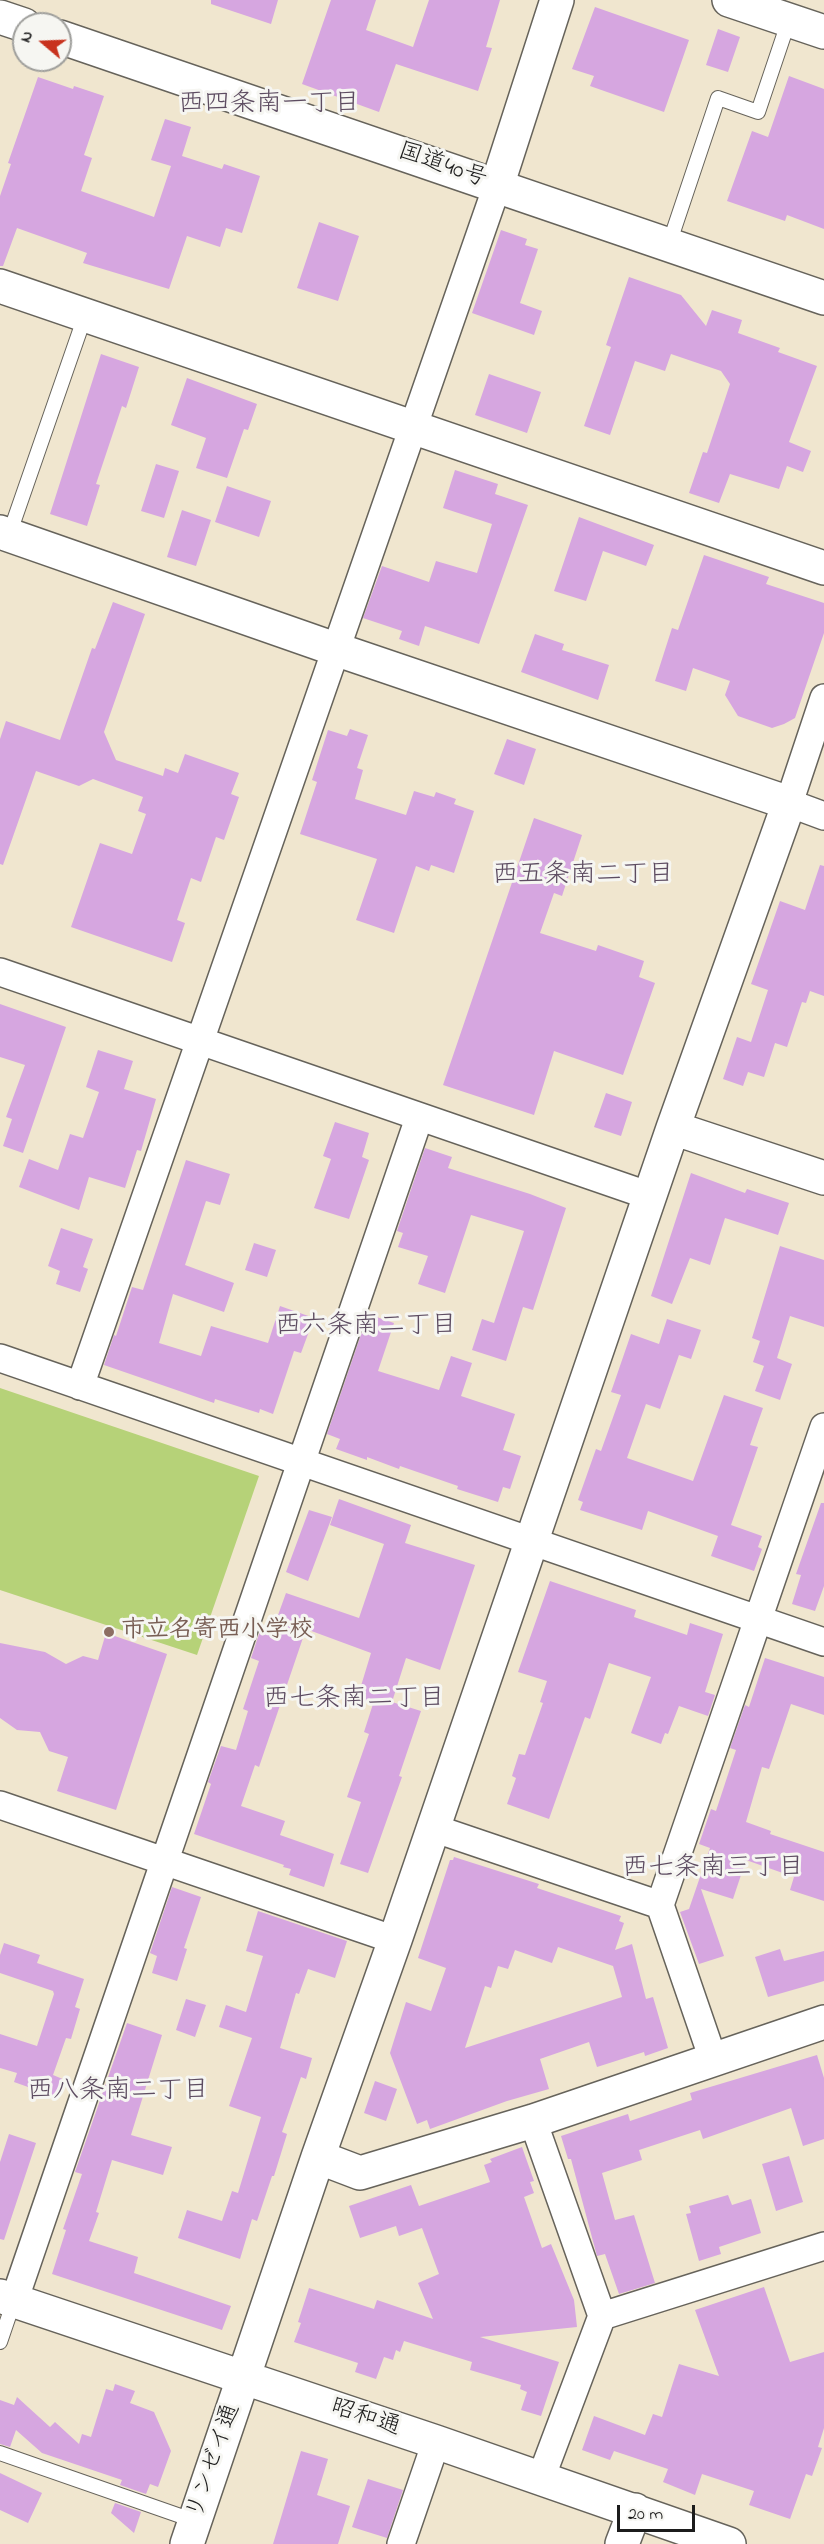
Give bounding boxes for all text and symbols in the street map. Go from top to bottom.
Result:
north arrow [12,12,72,72]
text: N [14,28,40,46]
district label: 西四条南一丁目 [178,90,360,122]
street label: 国道40号 [394,138,490,196]
district label: 西五条南二丁目 [492,861,674,893]
district label: 西六条南二丁目 [275,1312,457,1344]
place label: 市立名寄西小学校 [121,1618,313,1646]
marker: 市立名寄西小学校 [102,1625,116,1639]
district label: 西七条南二丁目 [263,1685,445,1717]
district label: 西七条南三丁目 [622,1854,804,1886]
district label: 西八条南二丁目 [27,2077,209,2109]
street label: 昭和通 [326,2394,404,2444]
street label: リンゼイ通 [182,2401,248,2523]
scale bar [620,2493,698,2531]
text: 20 m [628,2502,663,2528]

